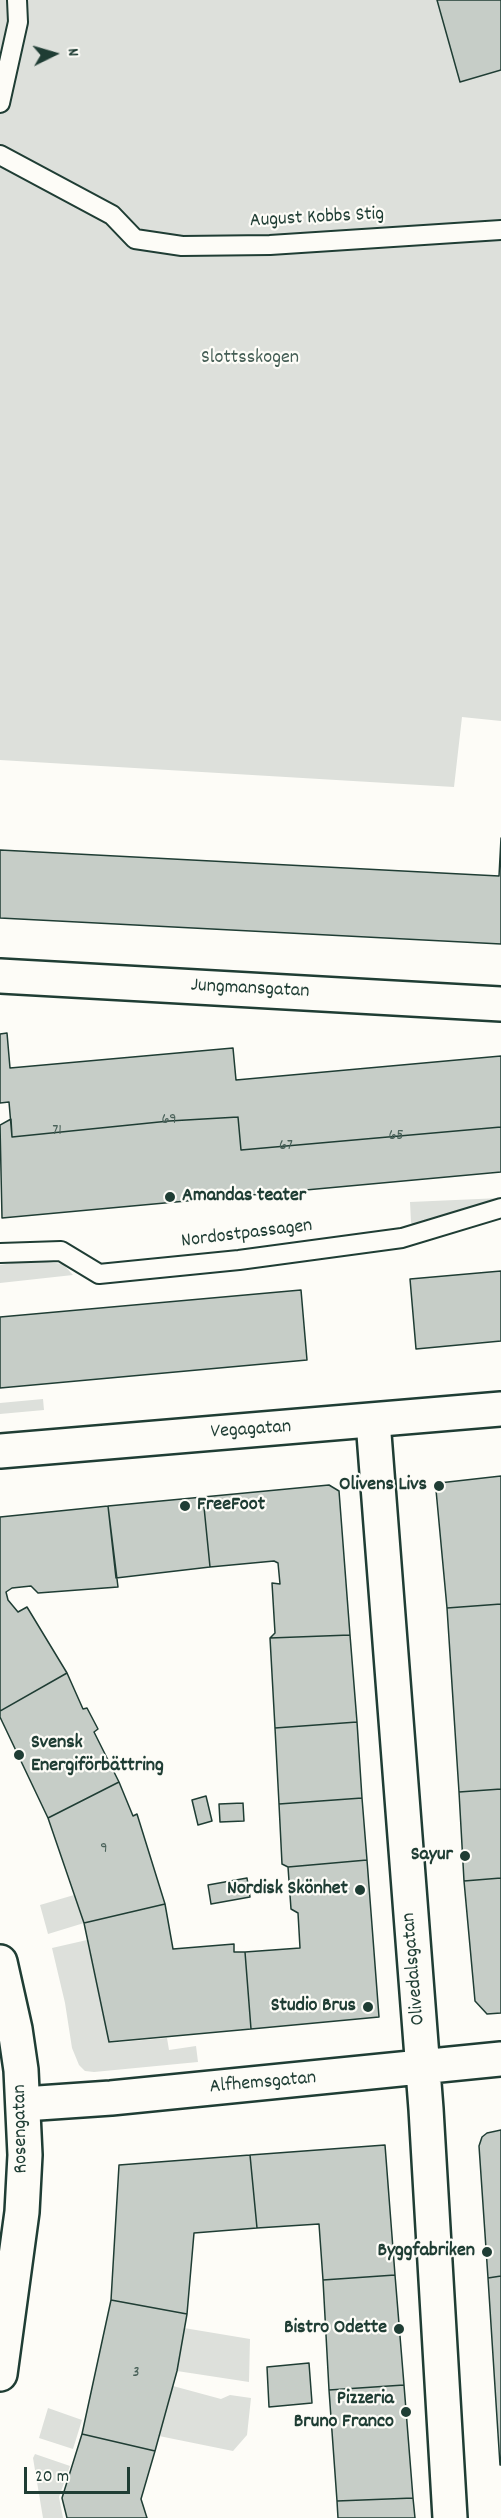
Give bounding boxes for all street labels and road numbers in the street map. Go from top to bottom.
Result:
street label: August Kobbs Stig [249,203,385,235]
street label: Jungmansgatan [190,975,310,1005]
street label: Nordostpassagen [180,1215,314,1255]
street label: Vegagatan [210,1416,292,1446]
street label: Olivedalsgatan [398,1912,432,2026]
street label: Alfhemsgatan [209,2067,317,2101]
street label: Rosengatan [9,2084,35,2174]

